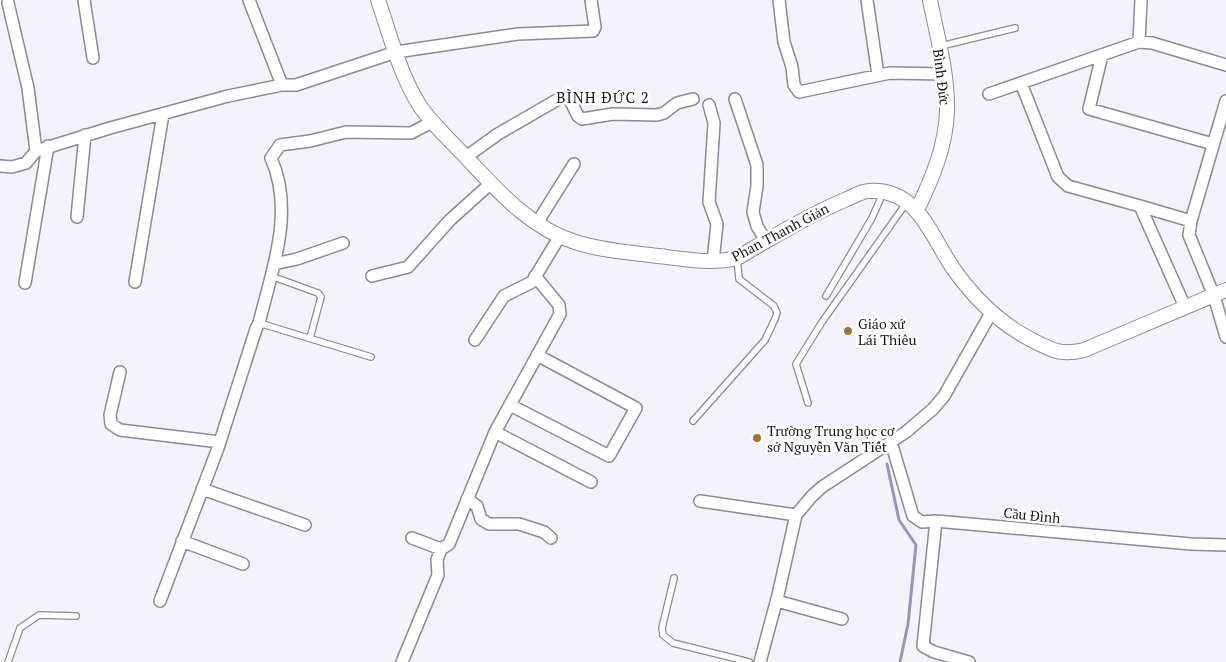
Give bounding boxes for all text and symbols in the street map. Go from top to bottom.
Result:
street label: Bình Đức [929,48,955,106]
district label: BÌNH ĐỨC 2 [556,87,650,107]
street label: Phan Thanh Giản [728,198,833,266]
place label: Giáo xứ Lái Thiêu [858,314,917,349]
marker: Giáo xứ Lái Thiêu [842,325,854,337]
place label: Trường Trung học cơ sở Nguyễn Văn Tiết [767,421,895,456]
marker: Trường Trung học cơ sở Nguyễn Văn Tiết [751,432,763,444]
street label: Cầu Đình [1002,503,1062,527]

